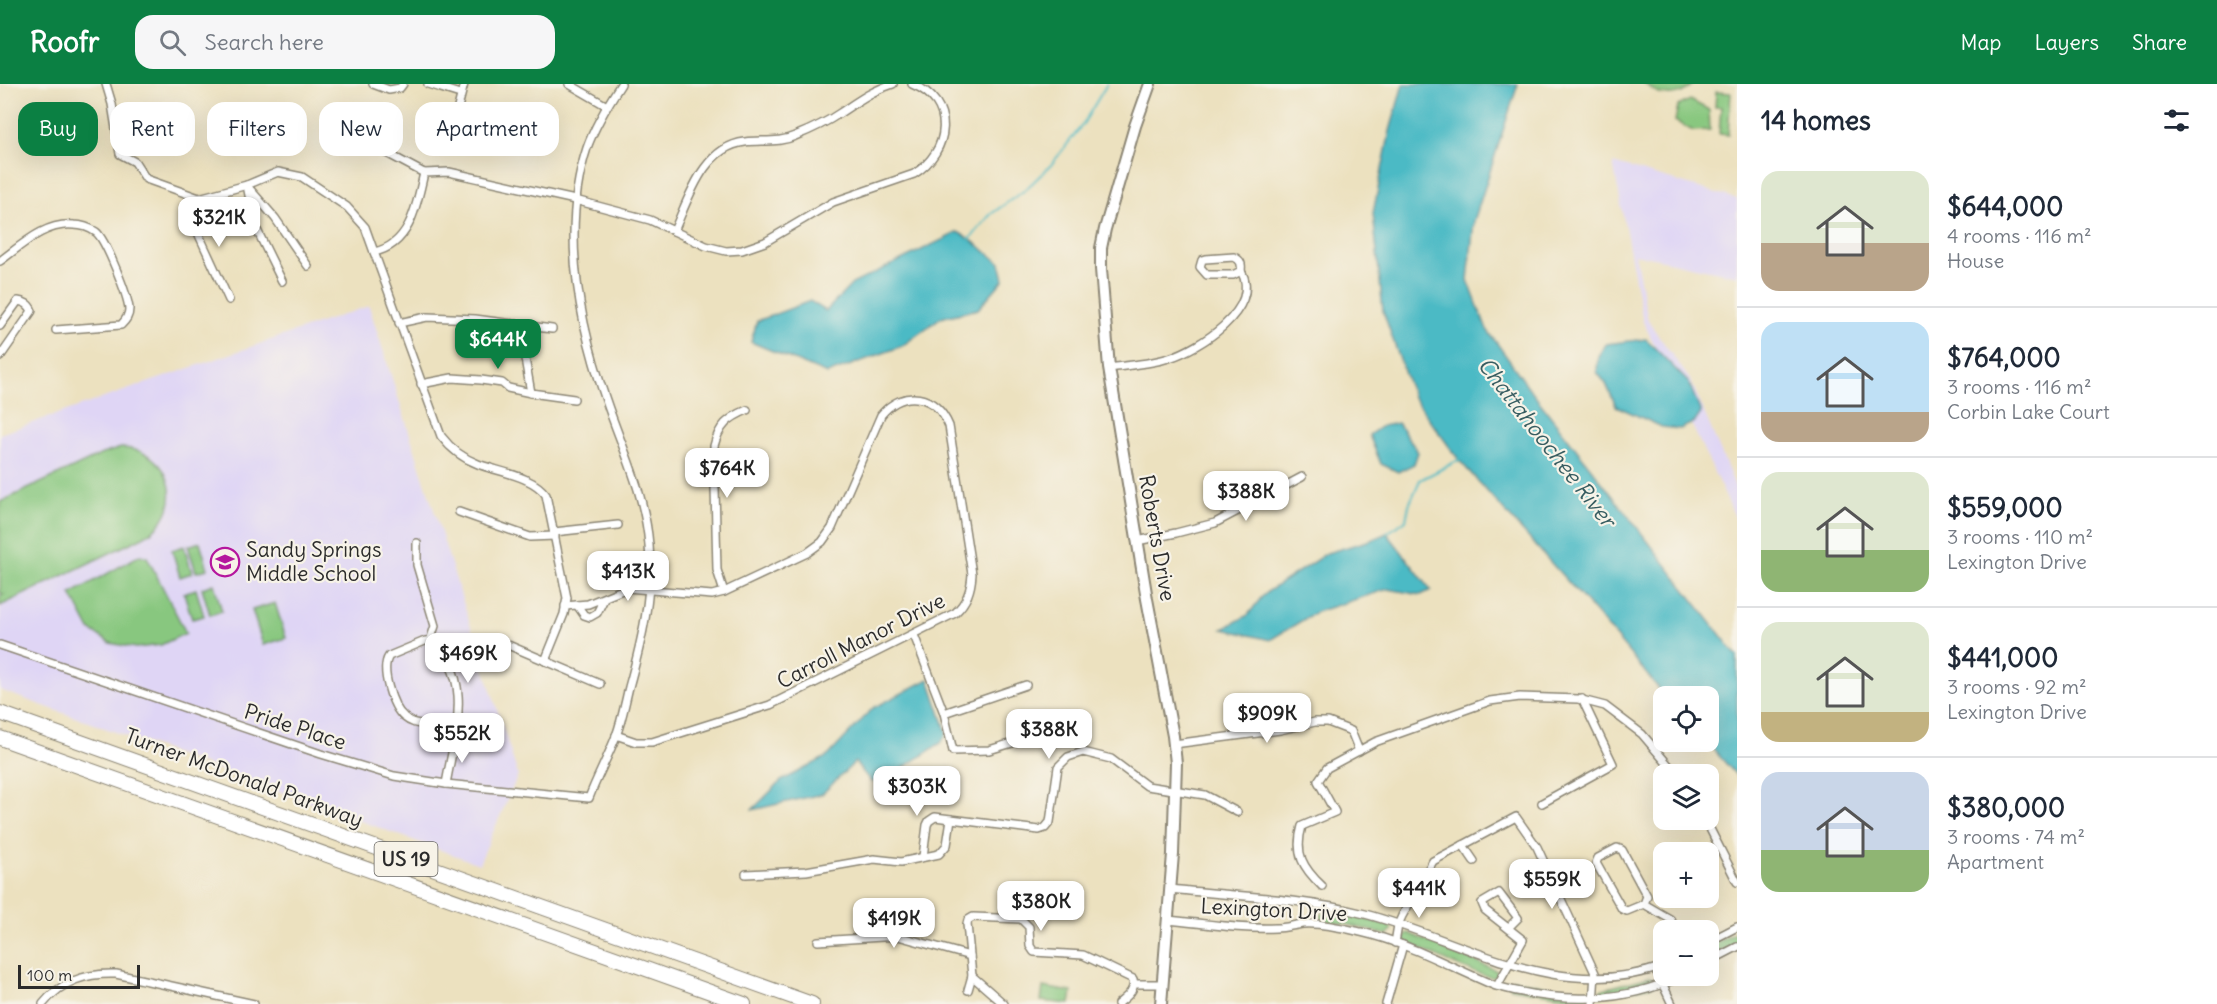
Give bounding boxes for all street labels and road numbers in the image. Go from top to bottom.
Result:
street label: Roberts Drive [1133,473,1182,603]
street label: Carroll Manor Drive [772,587,949,695]
street label: Pride Place [241,697,349,756]
street label: Turner McDonald Parkway [121,722,367,833]
road number: US 19 [374,842,438,876]
street label: Lexington Drive [1200,892,1348,927]

